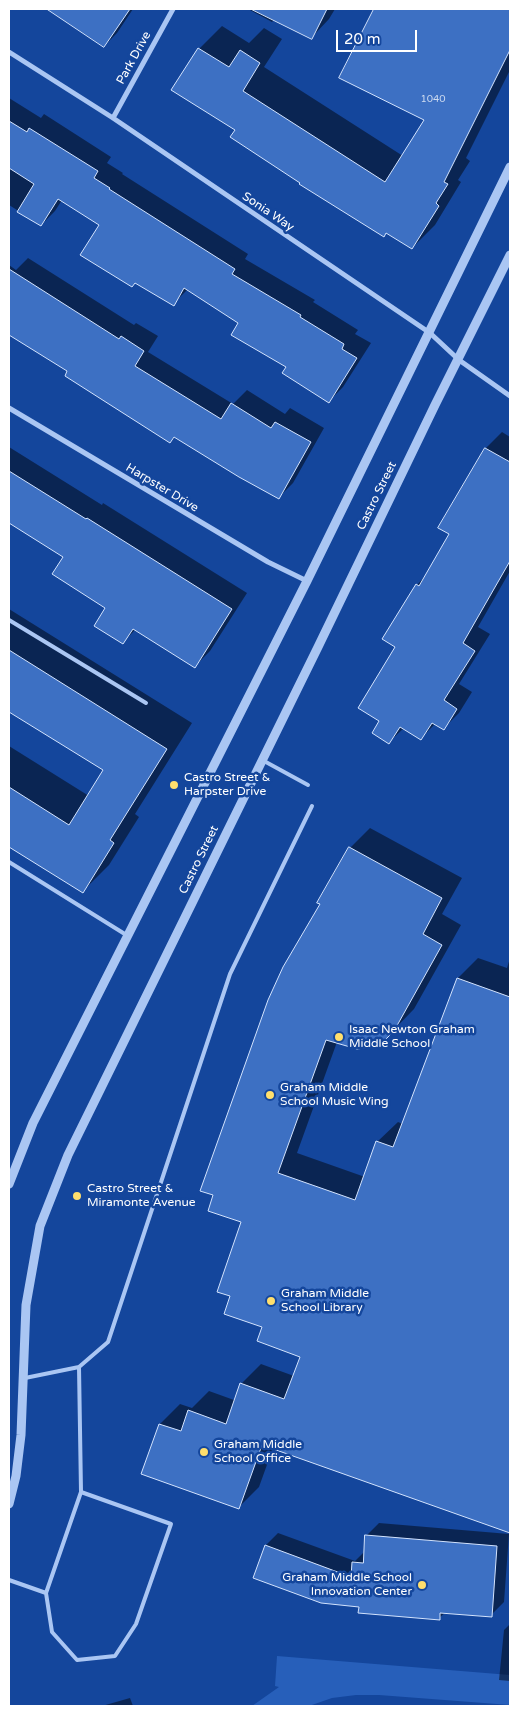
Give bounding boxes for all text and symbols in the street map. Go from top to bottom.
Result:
scale bar [339,20,420,52]
street label: Park Drive [114,29,154,87]
text: 20 m [344,30,381,48]
house number: 1040 [420,93,446,105]
street label: Sonia Way [239,189,297,235]
street label: Castro Street [354,459,400,533]
street label: Harpster Drive [123,461,201,515]
place label: Castro Street & Harpster Drive [184,771,270,799]
marker: Castro Street & Harpster Drive [168,779,180,791]
street label: Castro Street [176,823,222,897]
place label: Isaac Newton Graham Middle School [349,1023,475,1051]
marker: Isaac Newton Graham Middle School [333,1031,345,1043]
place label: Graham Middle School Music Wing [280,1081,389,1109]
marker: Graham Middle School Music Wing [264,1089,276,1101]
place label: Castro Street & Miramonte Avenue [87,1182,196,1210]
marker: Castro Street & Miramonte Avenue [71,1190,83,1202]
place label: Graham Middle School Library [281,1287,369,1315]
marker: Graham Middle School Library [265,1295,277,1307]
place label: Graham Middle School Office [214,1438,302,1466]
marker: Graham Middle School Office [198,1446,210,1458]
place label: Graham Middle School Innovation Center [282,1571,412,1599]
marker: Graham Middle School Innovation Center [416,1579,428,1591]

